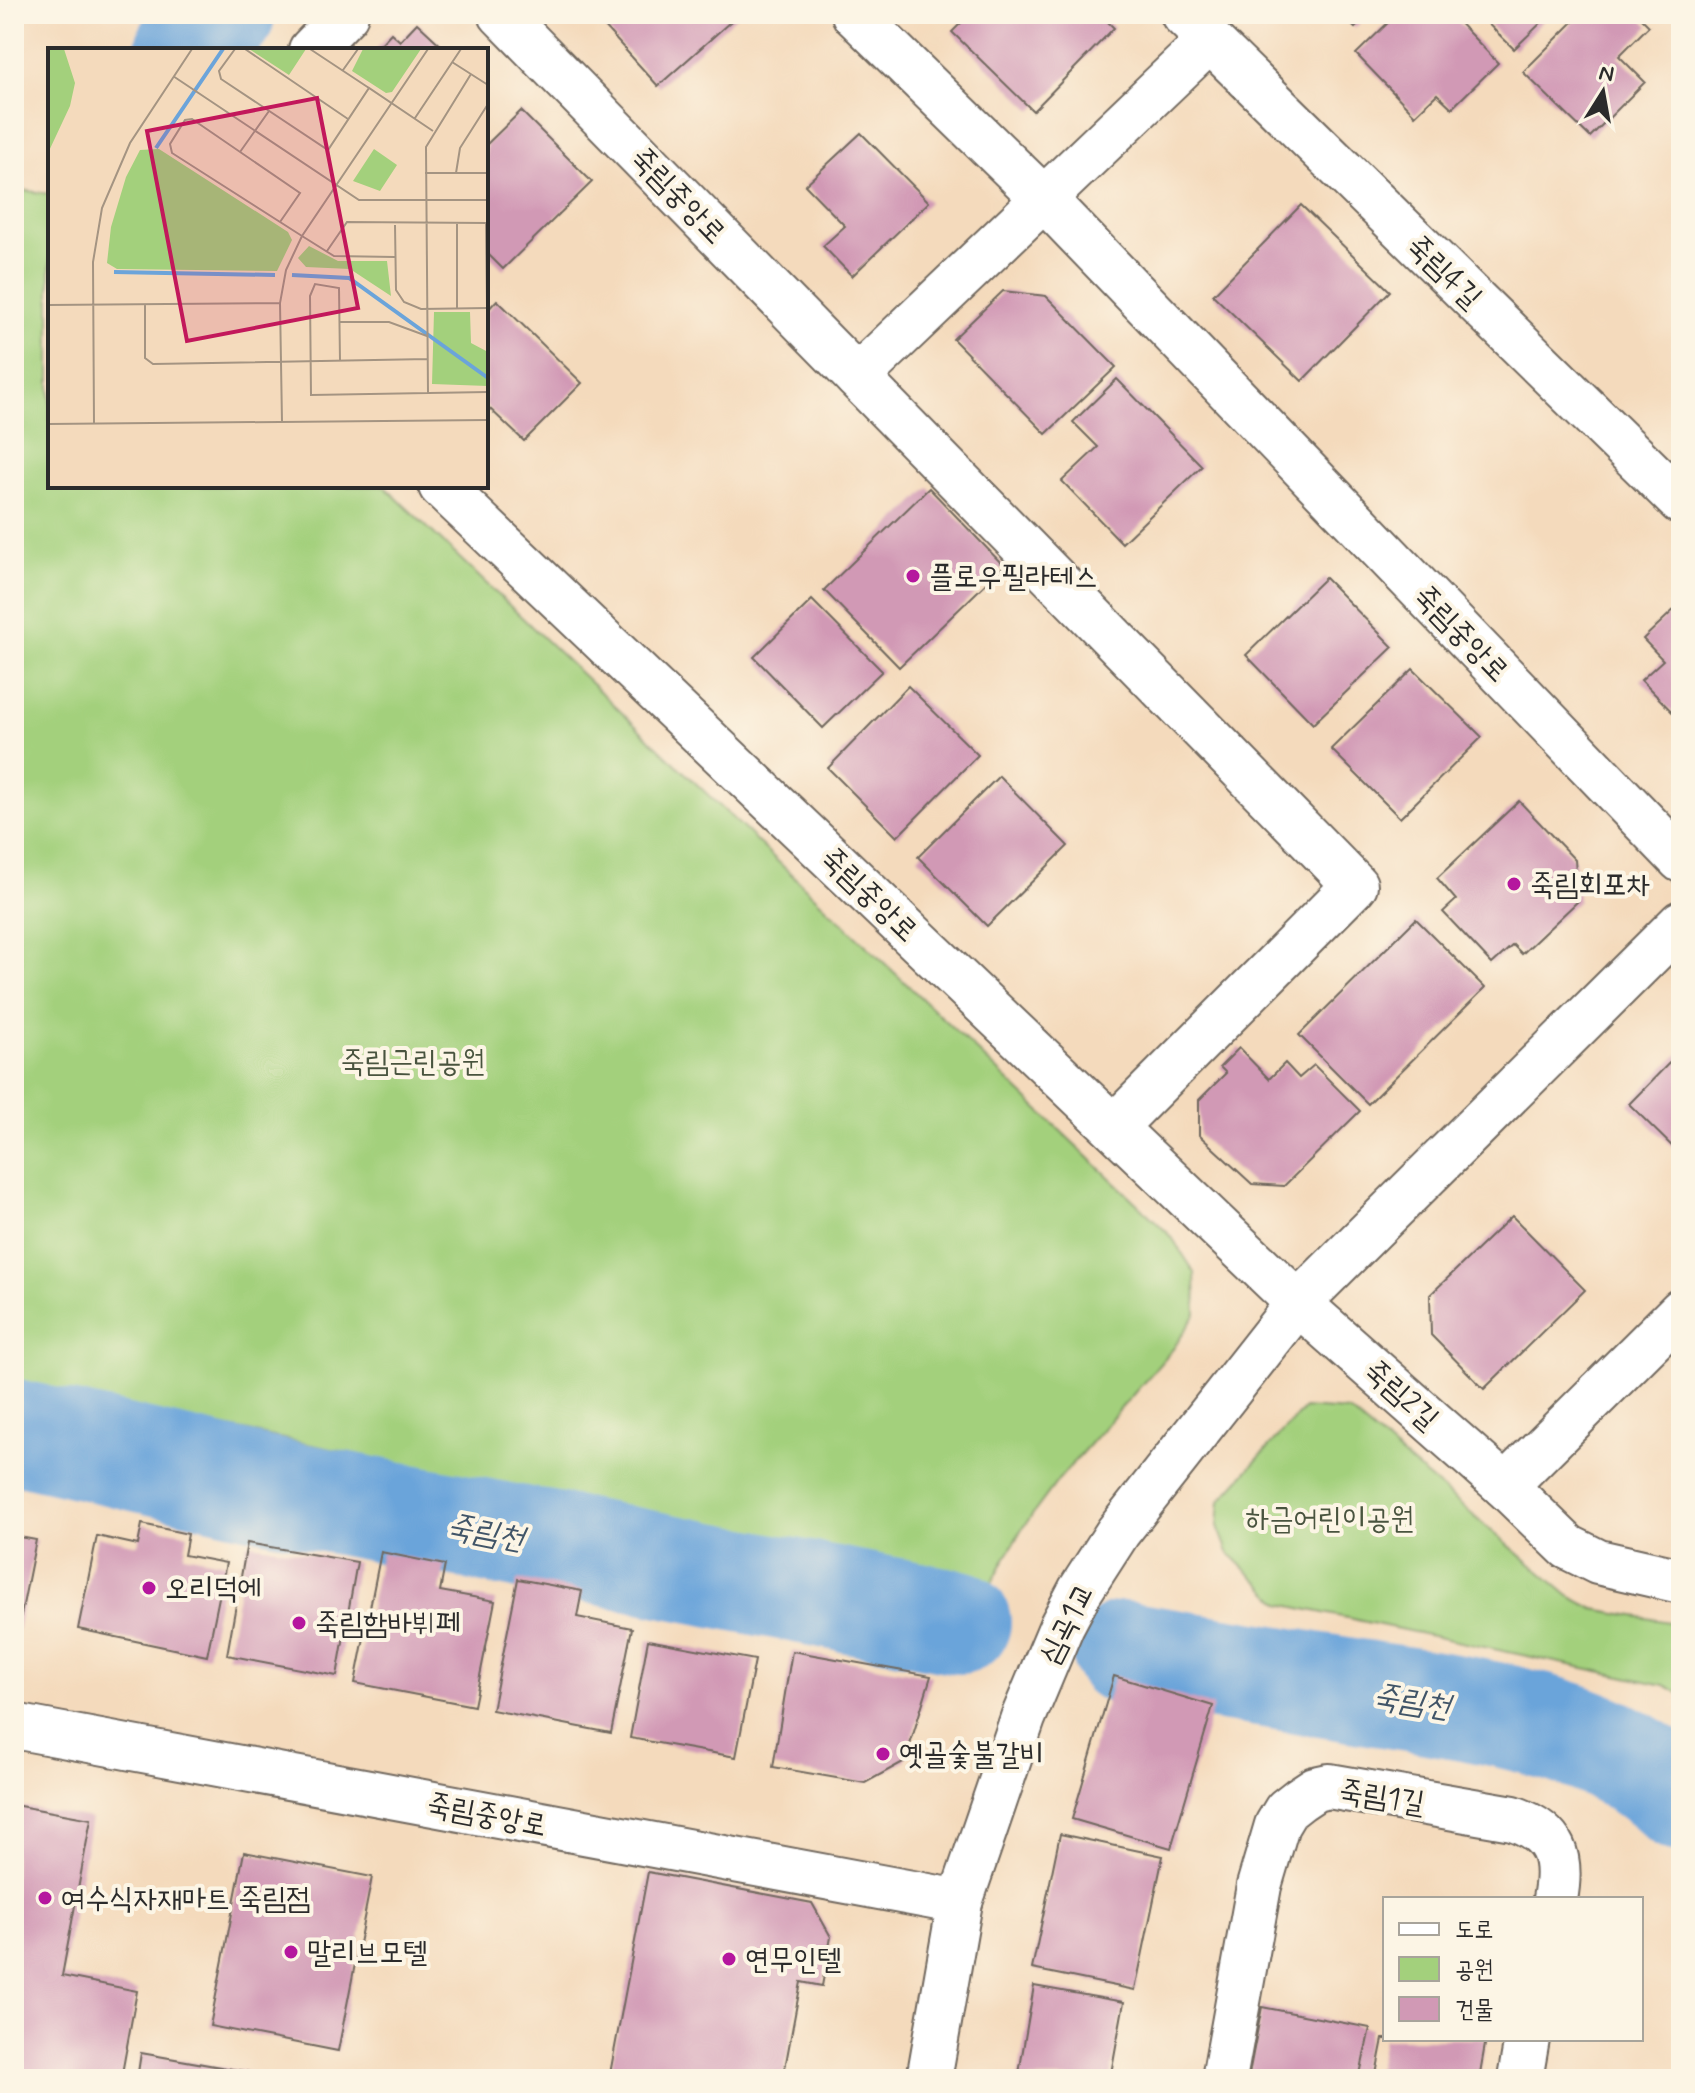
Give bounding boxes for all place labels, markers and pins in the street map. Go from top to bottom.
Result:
place label: 플로우필라테스 [929,558,1098,597]
marker: 플로우필라테스 [904,567,922,585]
place label: 죽림회포차 [1530,866,1651,905]
marker: 죽림회포차 [1505,875,1523,893]
place label: 오리덕에 [165,1570,262,1609]
marker: 오리덕에 [140,1579,158,1597]
place label: 죽림함바뷔페 [315,1605,460,1644]
marker: 죽림함바뷔페 [290,1614,308,1632]
place label: 옛골숯불갈비 [899,1736,1044,1775]
marker: 옛골숯불갈비 [874,1745,892,1763]
place label: 여수식자재마트 죽림점 [61,1880,311,1919]
marker: 여수식자재마트 죽림점 [36,1889,54,1907]
place label: 말리브모텔 [307,1934,428,1973]
place label: 연무인텔 [745,1941,842,1980]
marker: 말리브모텔 [282,1943,300,1961]
marker: 연무인텔 [720,1950,738,1968]

